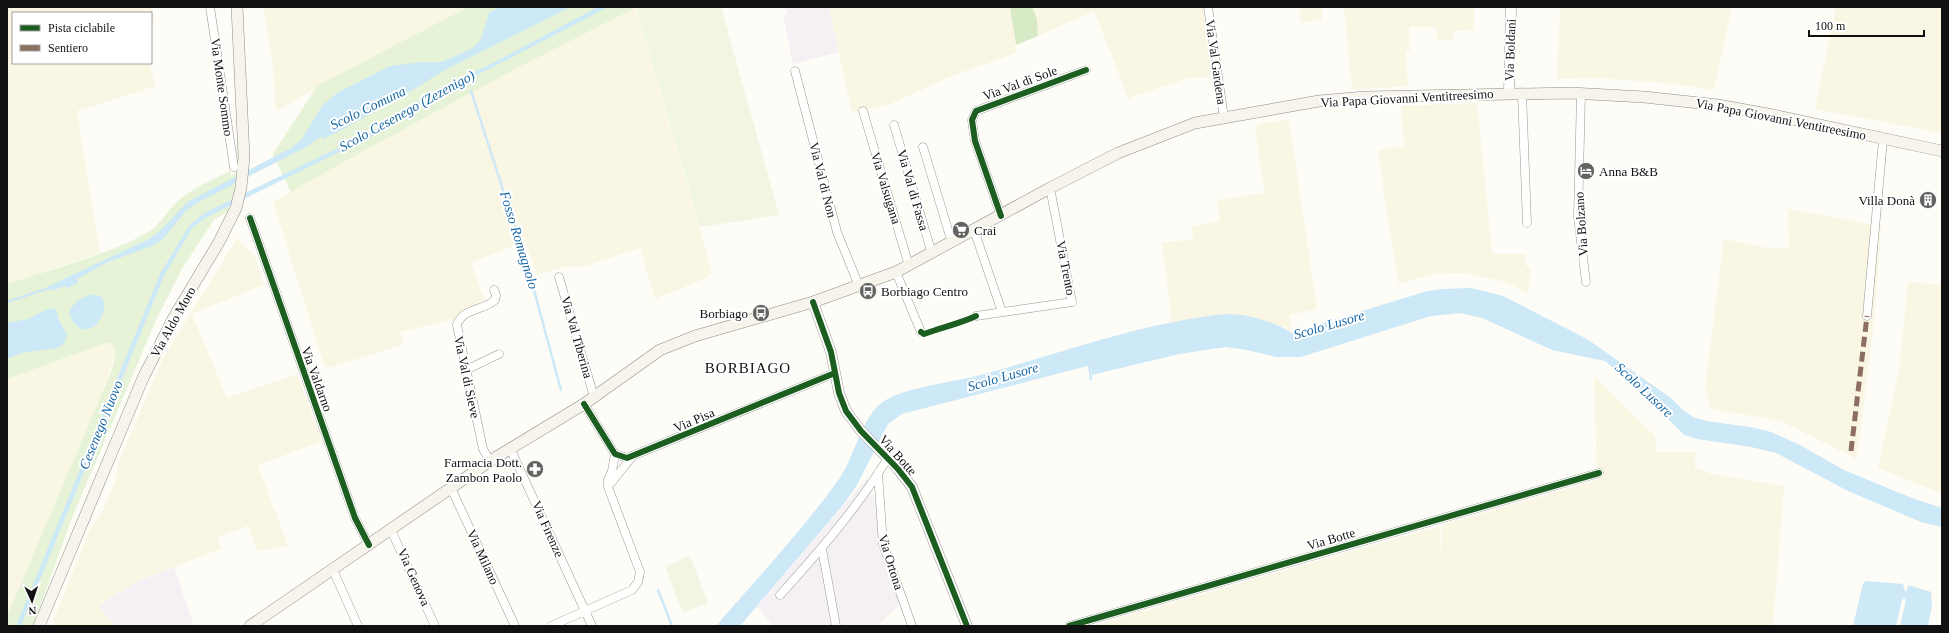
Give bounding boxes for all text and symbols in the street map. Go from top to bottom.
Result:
legend [12,12,152,64]
scale bar [1809,12,1924,38]
street label: Via Boldani [1501,18,1519,81]
street label: Via Val Gardena [1203,19,1229,106]
text: 100 m [1815,19,1846,33]
text: Pista ciclabile [48,21,115,35]
street label: Via Monte Sommo [208,37,236,137]
text: Sentiero [48,41,88,55]
street label: Via Val di Sole [981,63,1059,103]
water label: Scolo Cesenego (Zezenigo) [337,67,478,155]
water label: Scolo Comuna [328,83,408,133]
street label: Via Papa Giovanni Ventitreesimo [1320,86,1494,110]
street label: Via Papa Giovanni Ventitreesimo [1694,95,1868,143]
street label: Via Val di Non [806,141,840,220]
street label: Via Val di Fassa [894,148,932,233]
street label: Via Valsugana [868,150,904,226]
hotel icon: Anna B&B [1576,161,1596,181]
place label: Anna B&B [1599,164,1658,179]
water label: Fosso Romagnolo [497,188,541,291]
building icon: Villa Donà [1918,190,1938,210]
street label: Via Bolzano [1571,191,1591,257]
place label: Villa Donà [1858,193,1915,208]
supermarket icon: Crai [951,220,971,240]
place label: Crai [974,223,997,238]
street label: Via Trento [1053,239,1079,297]
bus stop icon: Borbiago Centro [858,281,878,301]
street label: Via Aldo Moro [147,284,199,360]
place label: Borbiago Centro [881,284,968,299]
street label: Via Val Tiberina [558,294,596,380]
bus stop icon: Borbiago [751,303,771,323]
place label: Borbiago [700,306,748,321]
water label: Scolo Lusore [1292,308,1366,342]
street label: Via Val di Sieve [451,334,483,420]
street label: Via Valdarno [298,345,336,413]
district label: BORBIAGO [705,360,791,376]
water label: Scolo Lusore [966,360,1040,394]
water label: Scolo Lusore [1612,360,1676,420]
water label: Cesenego Nuovo [76,378,126,472]
street label: Via Pisa [671,405,717,435]
street label: Via Botte [876,432,920,479]
place label: Farmacia Dott. Zambon Paolo [444,455,522,485]
pharmacy icon: Farmacia Dott. Zambon Paolo [525,459,545,479]
street label: Via Firenze [529,498,567,560]
street label: Via Botte [1305,525,1357,553]
street label: Via Milano [464,527,502,587]
street label: Via Ortona [875,532,907,592]
street label: Via Genova [395,546,433,608]
north arrow [12,581,52,621]
text: N [28,605,37,617]

